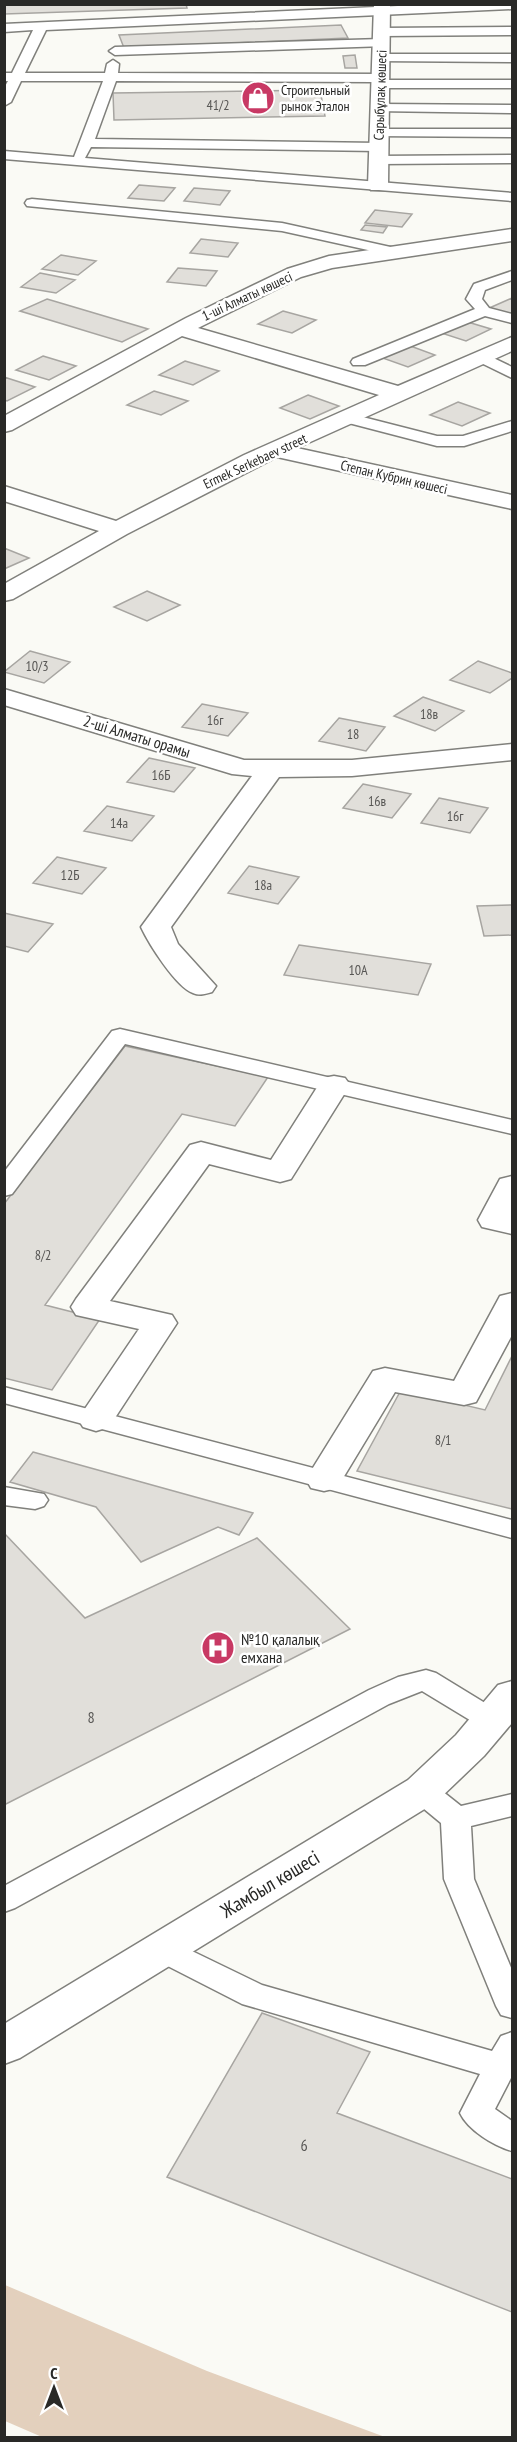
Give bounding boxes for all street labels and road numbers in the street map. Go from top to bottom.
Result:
street label: Сарыбұлақ көшесі [369,49,391,141]
street label: 1-ші Алматы көшесі [199,267,295,325]
street label: Ermek Serkebaev street [200,429,310,493]
street label: Степан Кубрин көшесі [339,456,449,498]
street label: 2-ші Алматы орамы [81,710,193,762]
street label: Жамбыл көшесі [215,1844,324,1924]

